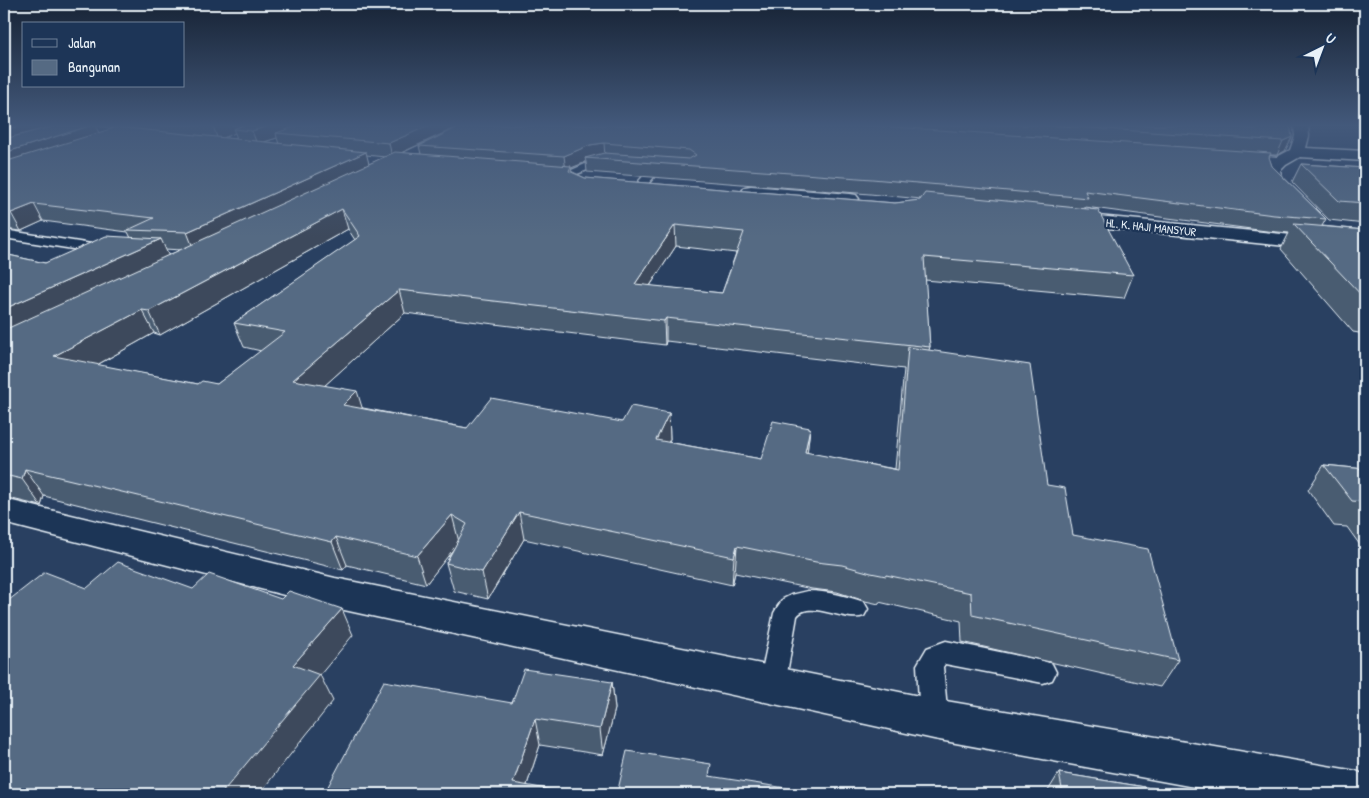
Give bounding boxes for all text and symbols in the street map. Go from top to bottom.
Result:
legend [22,22,185,88]
north arrow [1296,22,1346,72]
text: U [1322,28,1340,48]
text: Jalan [68,32,96,53]
text: Bangunan [68,56,121,77]
street label: HL. K. HAJI MANSYUR [1105,214,1198,240]

